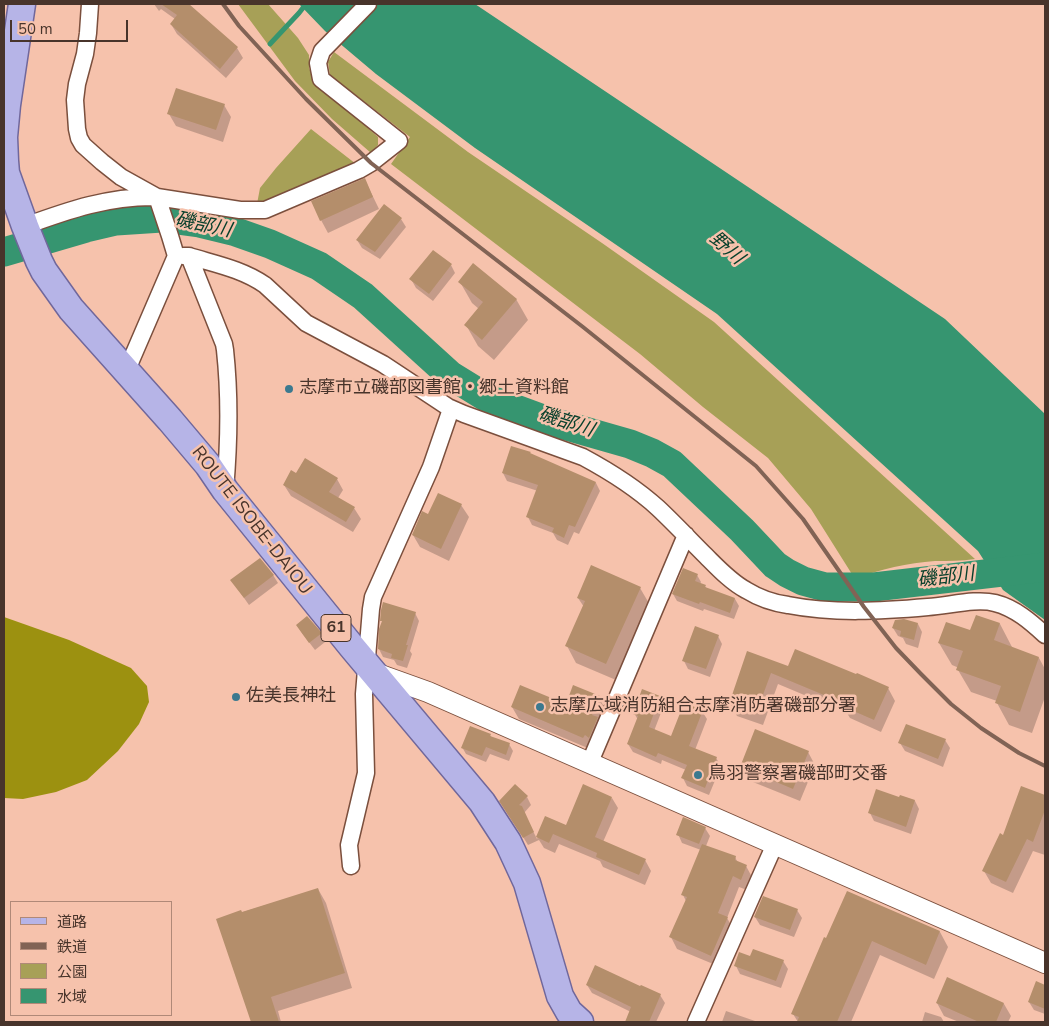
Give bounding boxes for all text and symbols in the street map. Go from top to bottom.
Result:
scale bar [12,10,130,42]
text: 50 m [18,19,53,39]
water label: 磯部川 [173,209,233,243]
water label: 野川 [704,228,748,270]
place label: 志摩市立磯部図書館・郷土資料館 [299,378,569,400]
marker: 志摩市立磯部図書館・郷土資料館 [283,383,295,395]
water label: 磯部川 [535,403,597,443]
street label: ROUTE ISOBE-DAIOU [186,442,316,600]
water label: 磯部川 [916,563,976,593]
road number: 61 [321,614,351,641]
place label: 佐美長神社 [246,686,336,708]
marker: 佐美長神社 [230,691,242,703]
place label: 志摩広域消防組合志摩消防署磯部分署 [550,696,856,718]
marker: 志摩広域消防組合志摩消防署磯部分署 [534,701,546,713]
place label: 鳥羽警察署磯部町交番 [708,764,888,786]
marker: 鳥羽警察署磯部町交番 [692,769,704,781]
legend [10,901,172,1016]
text: 道路 [57,912,87,932]
text: 鉄道 [57,937,87,957]
text: 公園 [57,962,87,982]
text: 水域 [57,987,87,1007]

